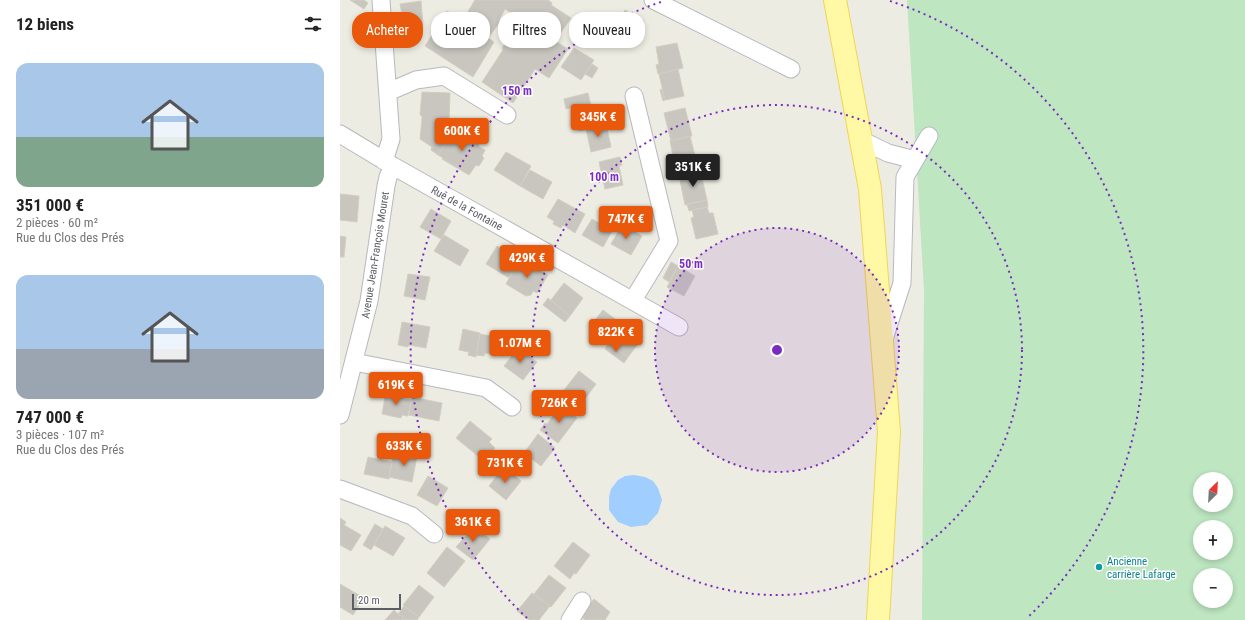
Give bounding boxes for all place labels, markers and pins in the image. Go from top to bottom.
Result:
pin: 345K € [565,104,631,138]
pin: 600K € [429,118,495,152]
pin: 351K € [660,154,726,188]
pin: 747K € [593,206,659,240]
pin: 429K € [494,245,560,279]
pin: 822K € [583,319,649,353]
pin: 1.07M € [483,330,557,364]
centre of rings [770,343,784,357]
pin: 619K € [363,372,429,406]
pin: 726K € [526,390,592,424]
pin: 633K € [371,433,437,467]
pin: 731K € [472,450,538,484]
pin: 361K € [440,509,506,543]
place label: Ancienne carrière Lafarge [1107,555,1176,581]
marker: Ancienne carrière Lafarge [1094,562,1104,572]

